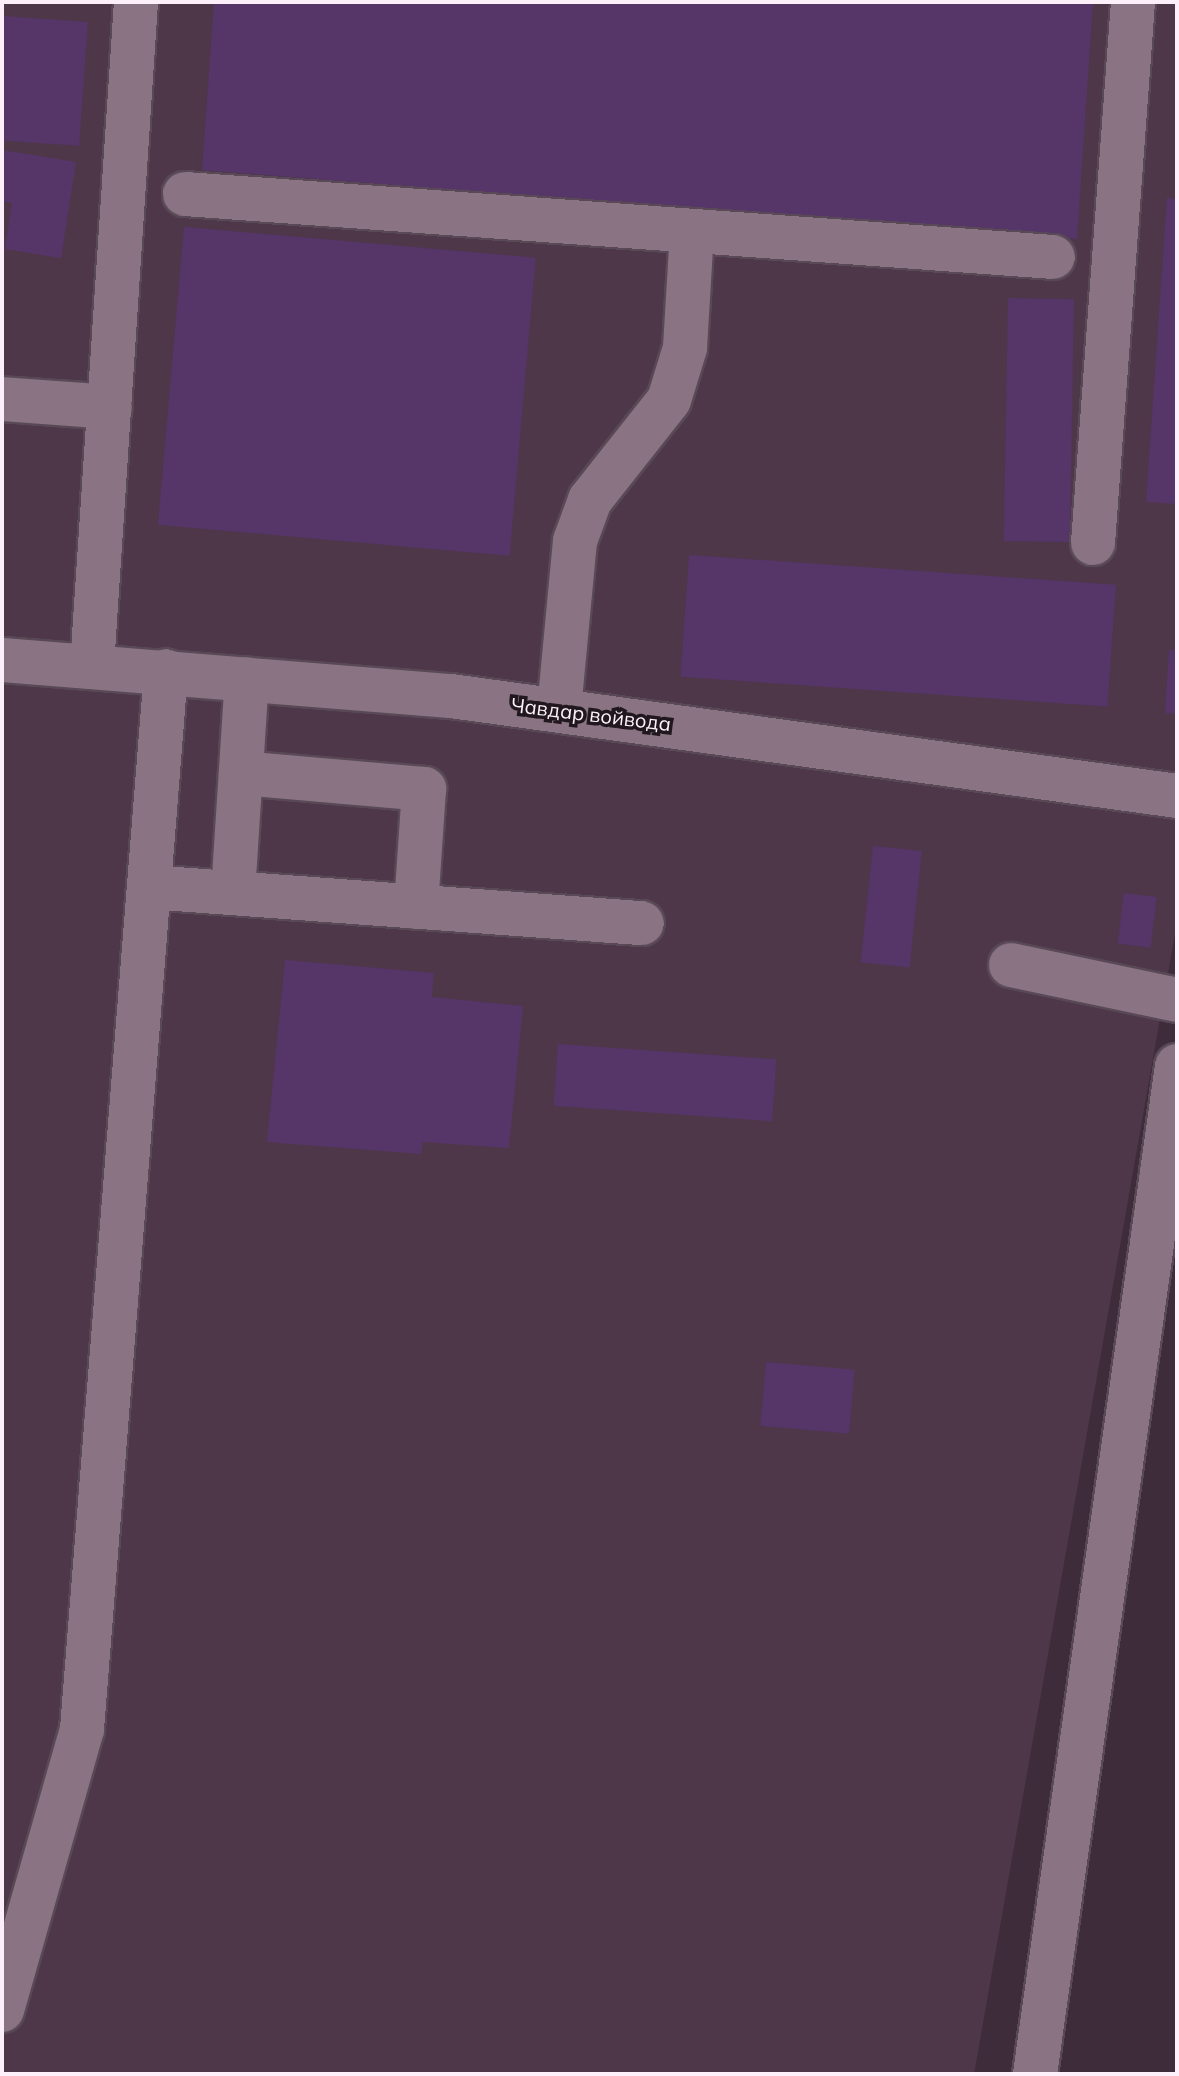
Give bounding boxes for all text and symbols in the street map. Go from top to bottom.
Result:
street label: Чавдар войвода [510,692,672,736]

